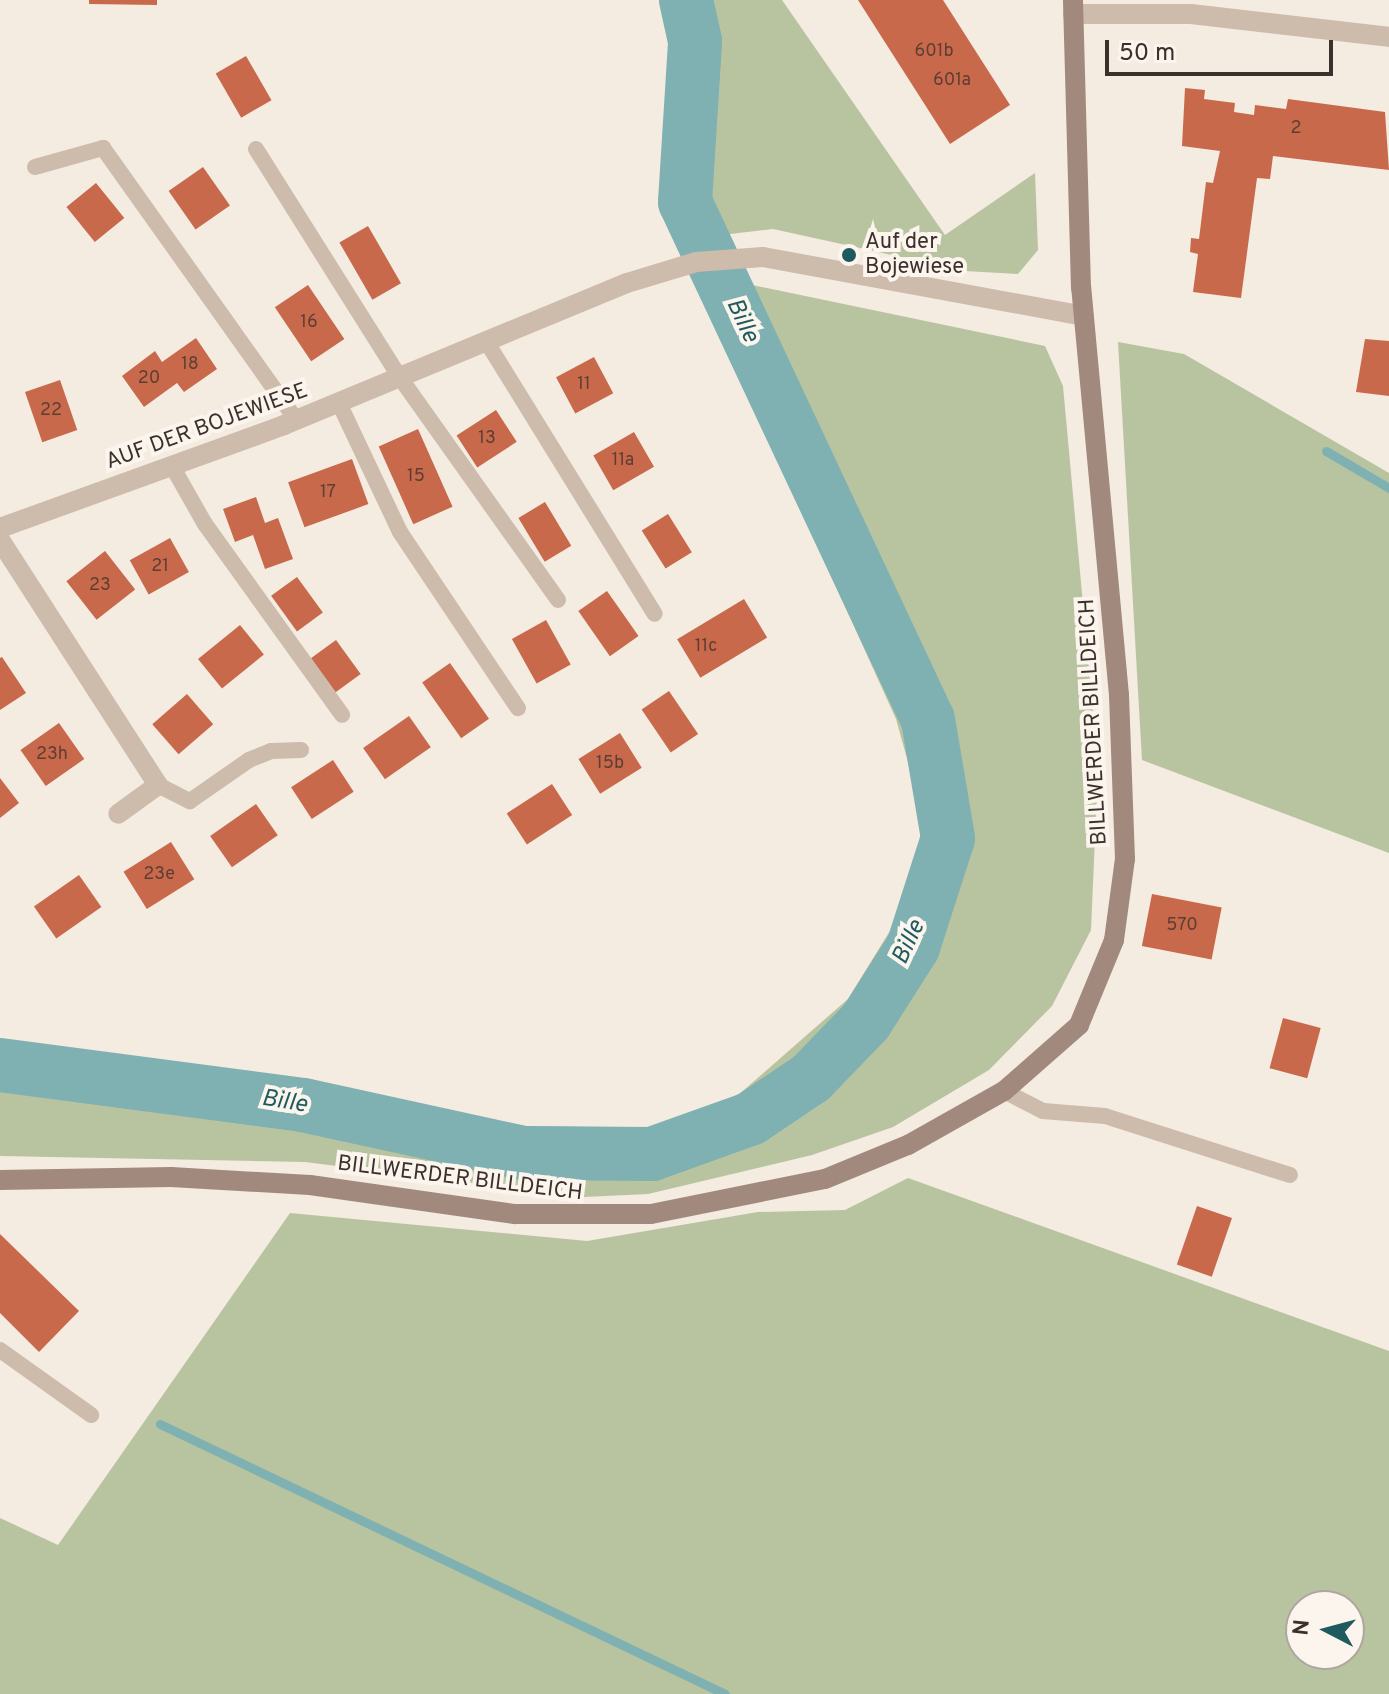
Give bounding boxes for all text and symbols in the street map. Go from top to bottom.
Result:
scale bar [1109,24,1337,74]
text: 50 m [1119,39,1175,69]
house number: 601b [914,41,954,63]
house number: 601a [933,70,971,92]
house number: 2 [1290,118,1302,140]
place label: Auf der Bojewiese [865,229,964,280]
marker: Auf der Bojewiese [840,246,858,264]
water label: Bille [718,294,764,348]
house number: 16 [300,312,318,334]
house number: 18 [181,354,199,376]
house number: 20 [138,368,160,390]
house number: 11 [577,374,591,396]
street label: AUF DER BOJEWIESE [102,378,312,476]
house number: 22 [40,400,62,422]
house number: 13 [478,428,496,450]
house number: 11a [612,450,634,472]
house number: 15 [407,466,425,488]
house number: 17 [320,482,336,504]
house number: 21 [151,556,169,578]
house number: 23 [89,575,111,597]
street label: BILLWERDER BILLDEICH [1074,598,1114,846]
house number: 11c [695,636,717,658]
house number: 23h [36,744,68,766]
house number: 15b [596,753,624,775]
house number: 23e [143,864,175,886]
house number: 570 [1166,915,1198,937]
water label: Bille [887,916,933,970]
water label: Bille [259,1085,309,1121]
street label: BILLWERDER BILLDEICH [336,1151,584,1207]
north arrow [1285,1590,1365,1670]
text: N [1288,1618,1317,1637]

